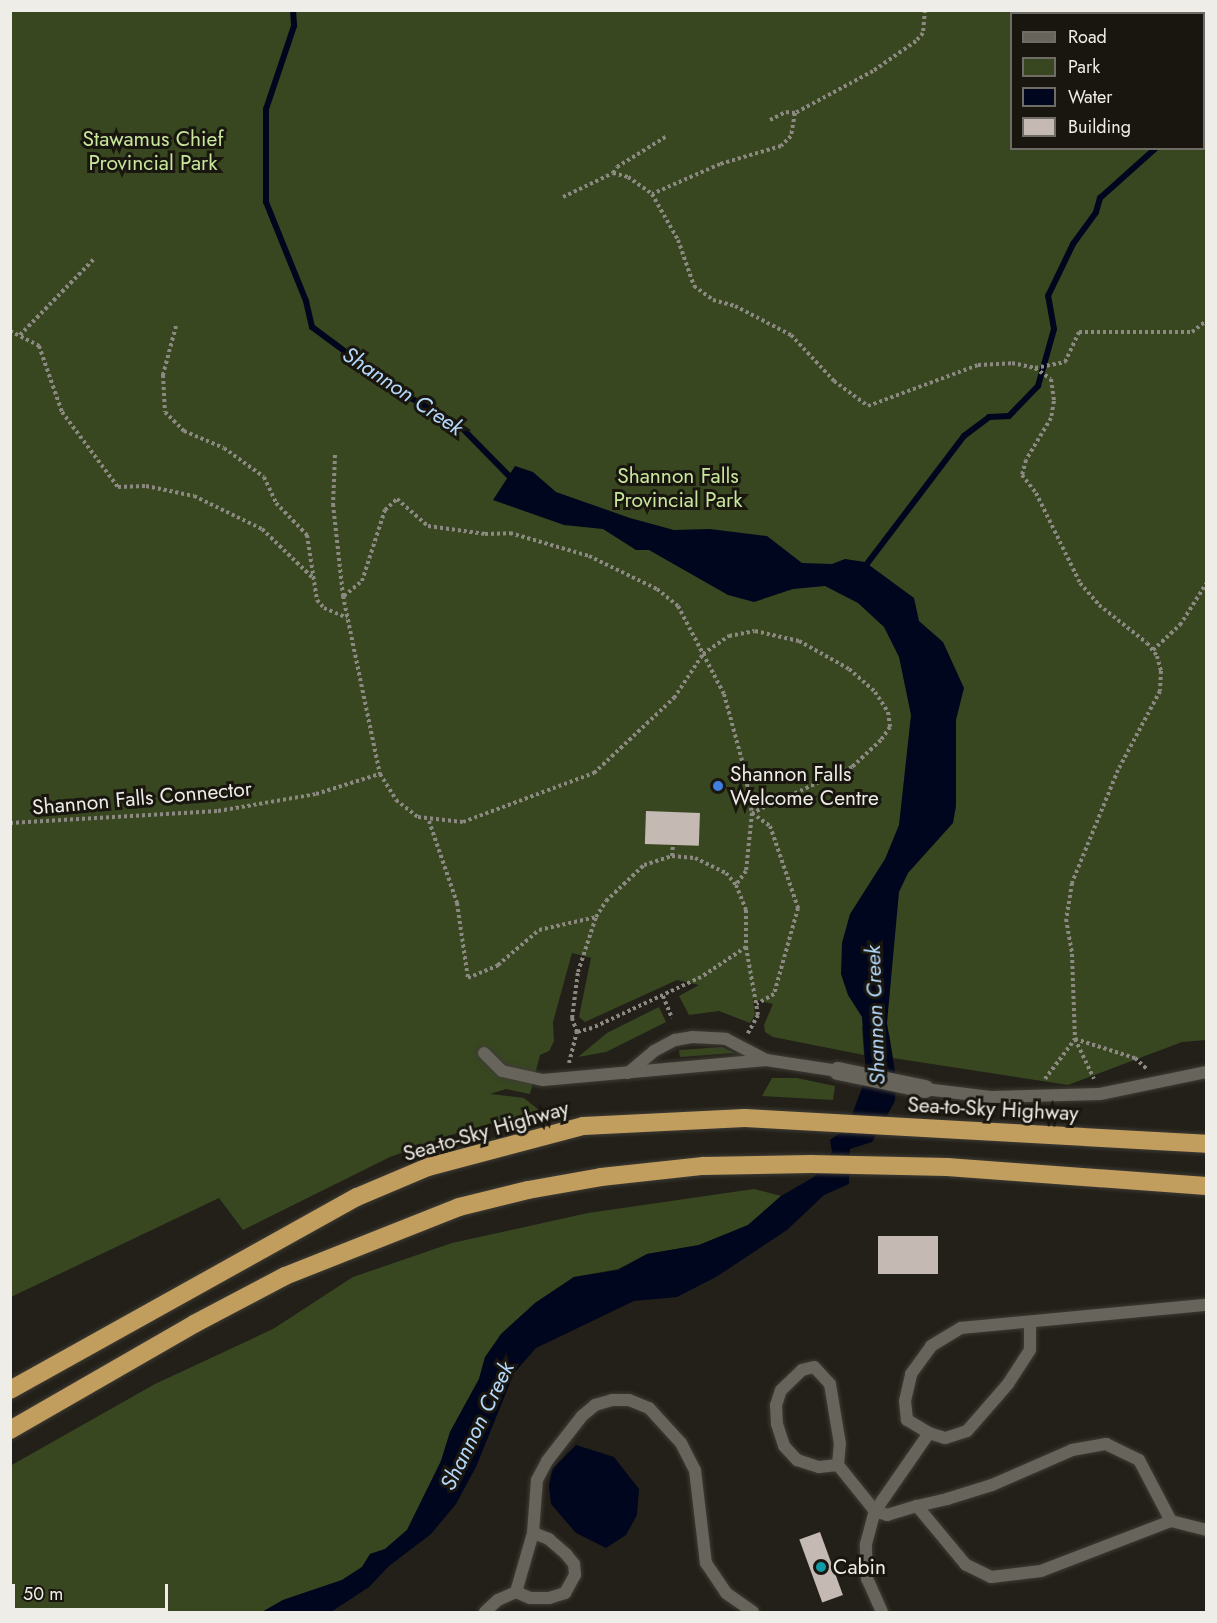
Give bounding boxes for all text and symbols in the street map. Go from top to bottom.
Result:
legend [1010,12,1205,150]
text: Road [1068,24,1107,50]
text: Park [1068,54,1100,80]
text: Water [1068,84,1112,110]
text: Building [1068,114,1131,140]
park label: Stawamus Chief Provincial Park [83,126,223,176]
water label: Shannon Creek [338,341,468,441]
park label: Shannon Falls Provincial Park [613,463,743,513]
place label: Shannon Falls Welcome Centre [730,761,879,811]
street label: Shannon Falls Connector [31,776,253,820]
marker: Shannon Falls Welcome Centre [711,779,725,793]
water label: Shannon Creek [859,945,891,1085]
street label: Sea-to-Sky Highway [907,1092,1079,1126]
street label: Sea-to-Sky Highway [400,1095,572,1167]
water label: Shannon Creek [434,1357,520,1495]
place label: Cabin [833,1554,886,1580]
marker: Cabin [814,1560,828,1574]
scale bar [15,1572,171,1610]
text: 50 m [23,1581,63,1607]

